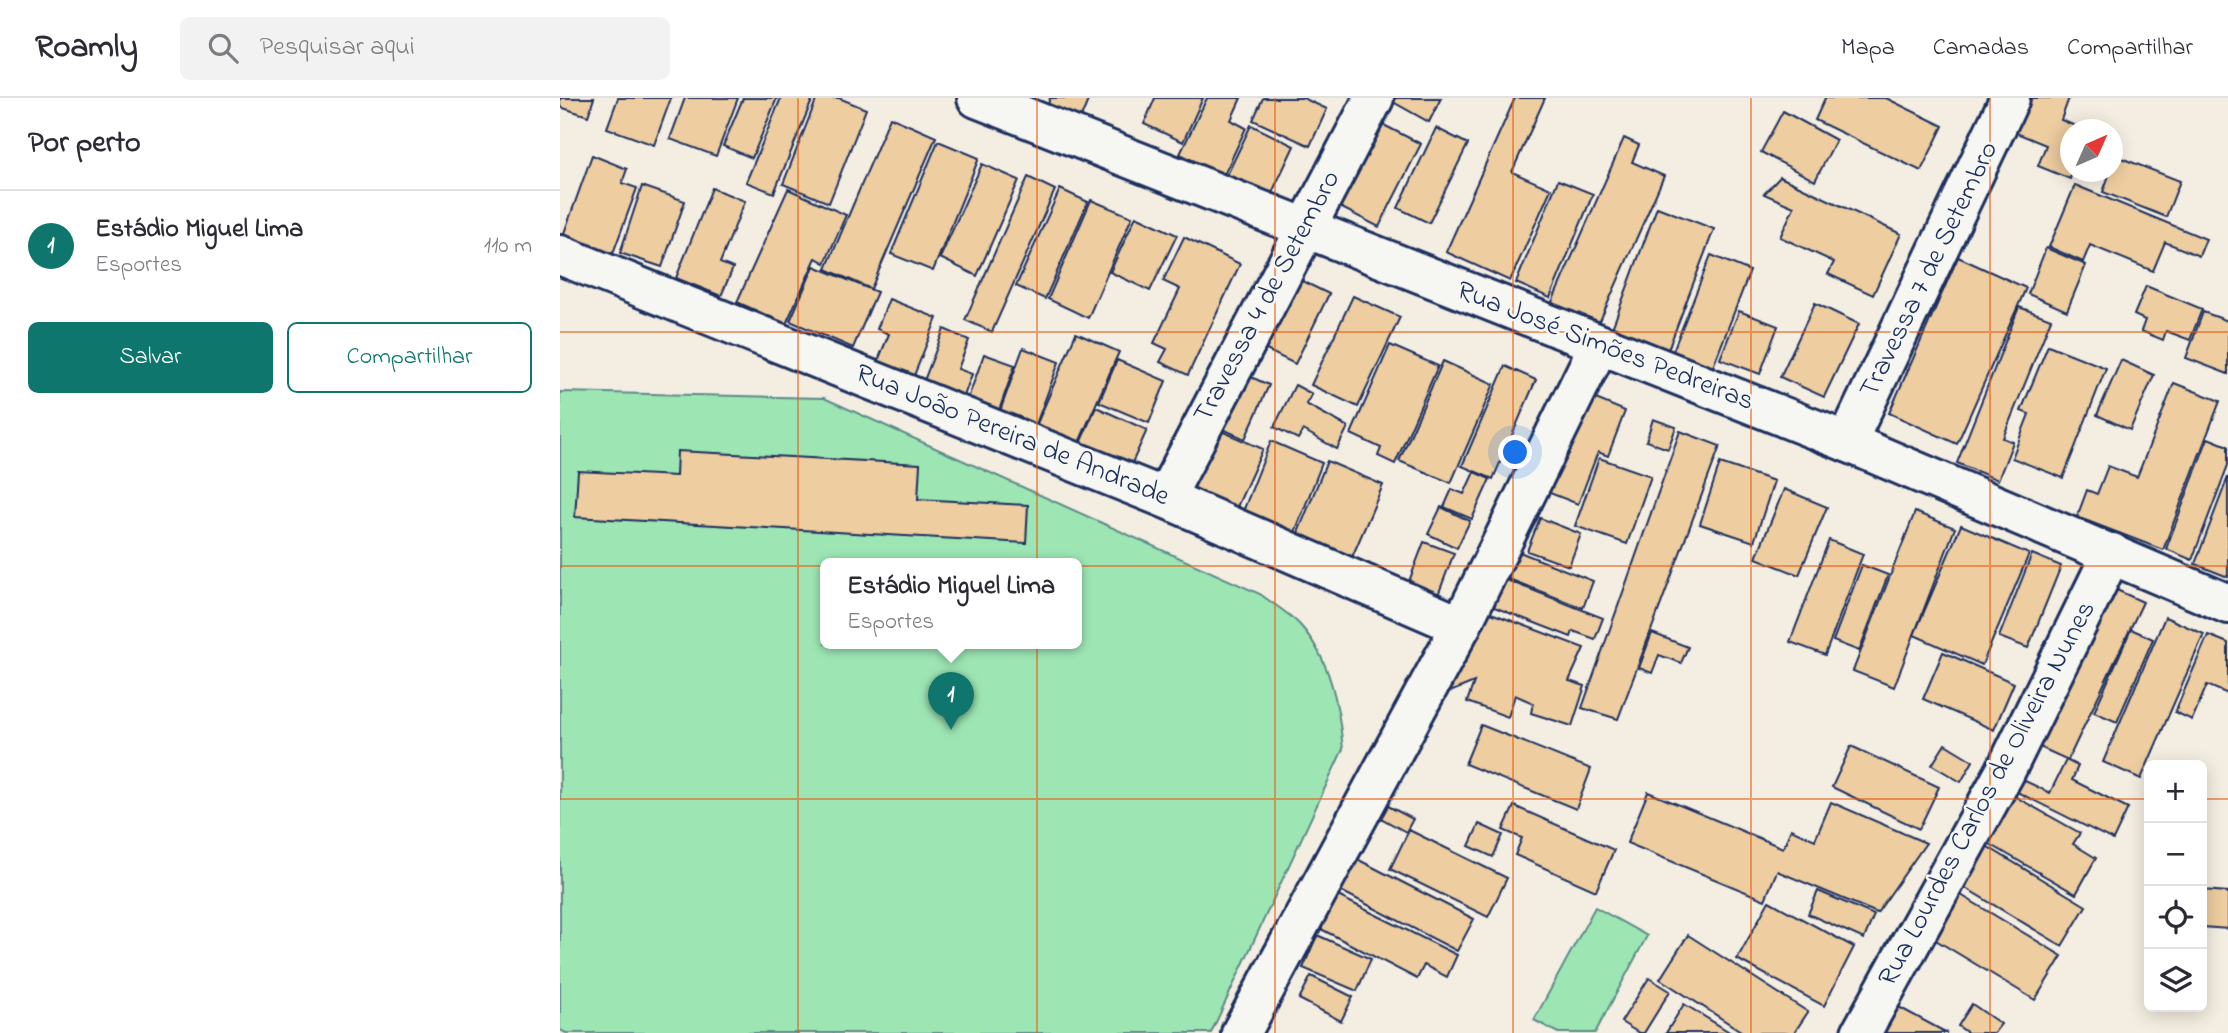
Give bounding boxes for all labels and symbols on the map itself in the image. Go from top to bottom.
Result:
north arrow [2060,119,2123,182]
street label: Travessa 7 de Setembro [1850,135,2010,405]
street label: Travessa 4 de Setembro [1184,163,1352,431]
street label: Rua José Simões Pedreiras [1450,271,1760,423]
street label: Rua João Pereira de Andrade [849,354,1176,518]
your location [1498,435,1532,469]
street label: Rua Lourdes Carlos de Oliveira Nunes [1869,594,2107,994]
pin: 1 [928,672,974,730]

